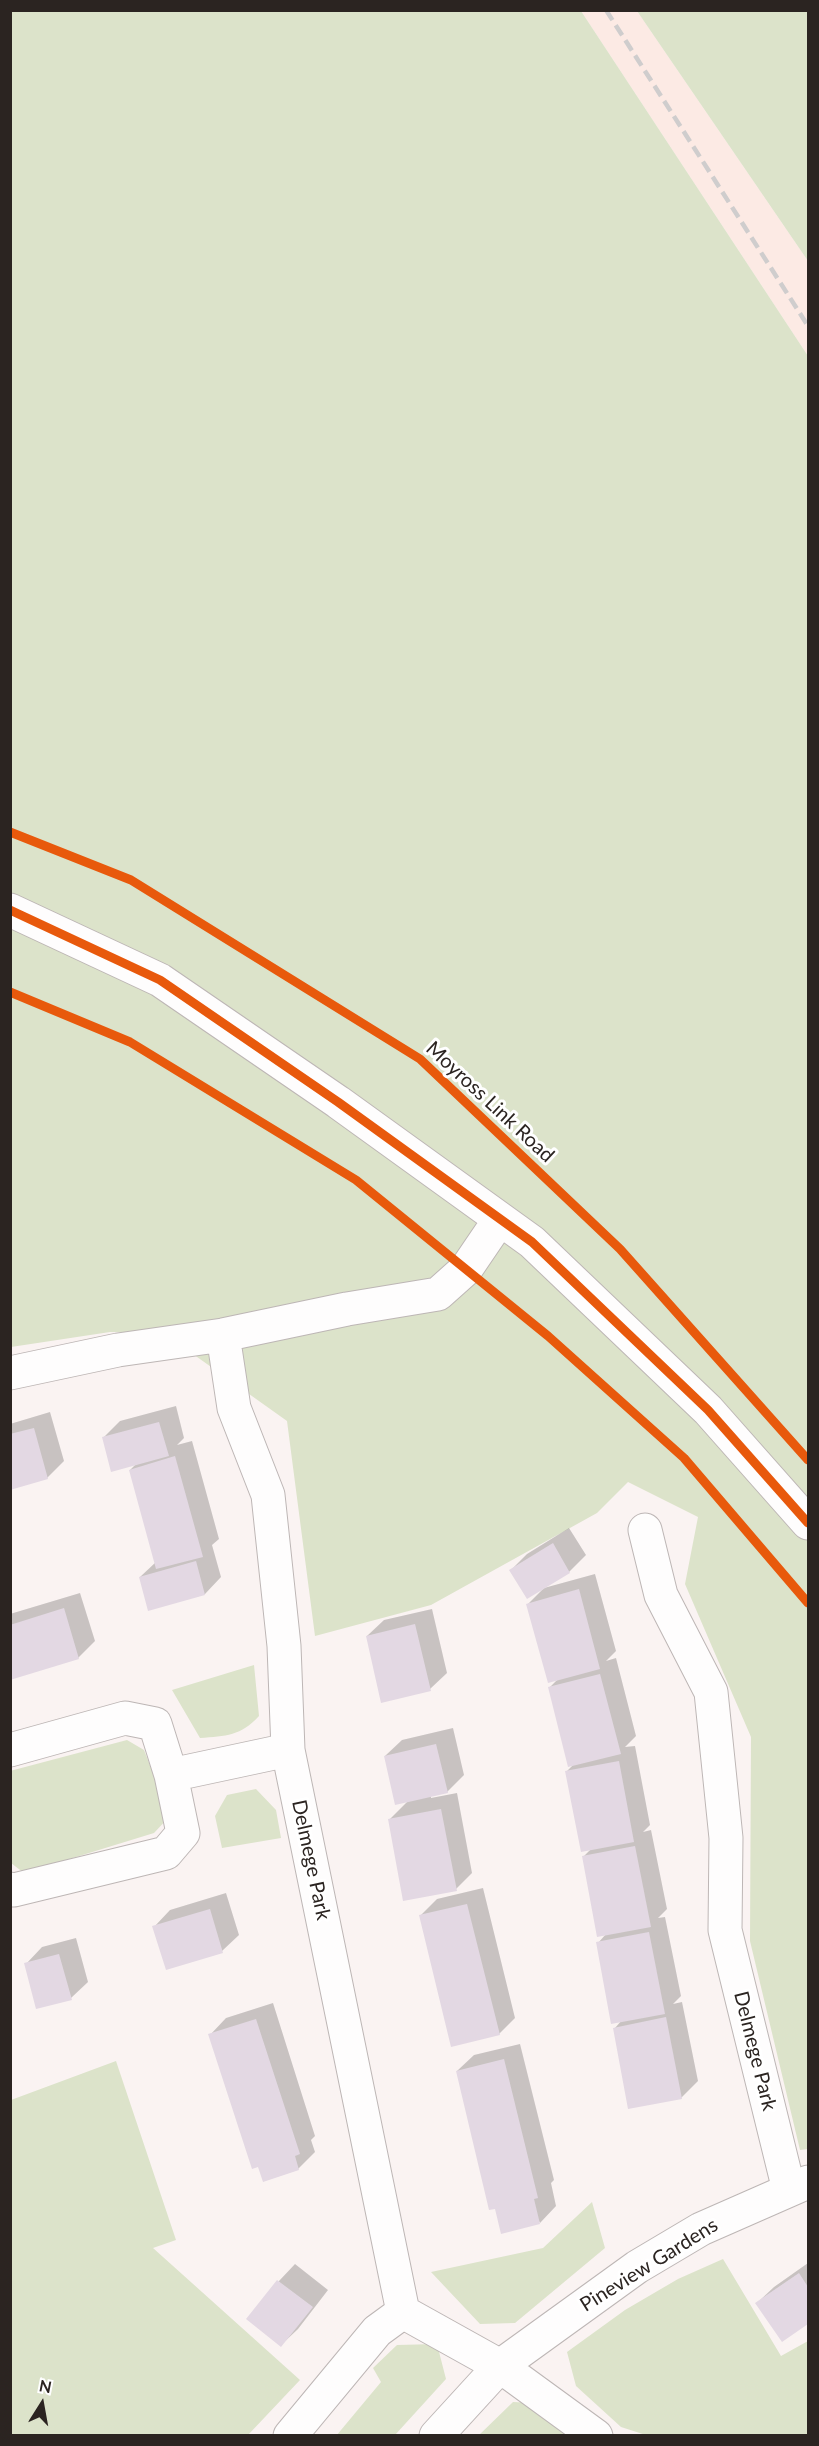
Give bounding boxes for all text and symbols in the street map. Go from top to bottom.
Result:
street label: Moyross Link Road [421,1037,559,1167]
street label: Delmege Park [287,1798,335,1922]
street label: Delmege Park [729,1989,781,2113]
street label: Pineview Gardens [576,2213,722,2317]
north arrow [12,2374,72,2434]
text: N [38,2375,53,2396]

